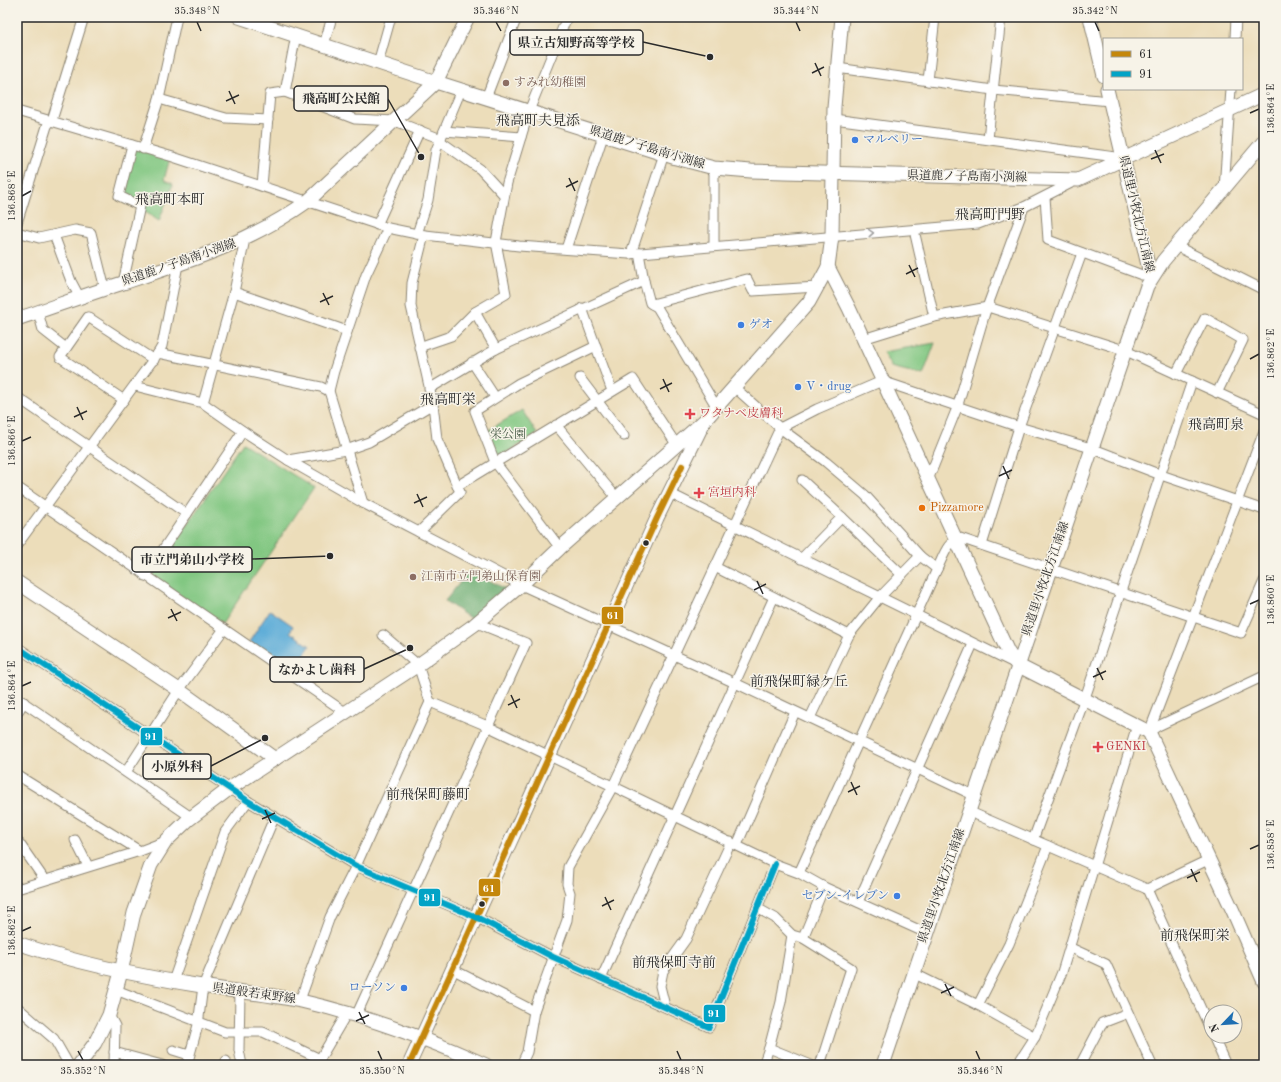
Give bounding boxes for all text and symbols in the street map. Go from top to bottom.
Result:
text: 35.348°N [174,6,220,16]
text: 35.346°N [473,6,519,16]
text: 35.344°N [773,6,819,16]
text: 35.342°N [1072,6,1118,16]
callout: 県立古知野高等学校 [510,30,643,55]
text: 県立古知野高等学校 [517,35,635,50]
legend [1103,38,1243,90]
text: 61 [1139,49,1153,61]
text: 91 [1139,69,1153,81]
place label: すみれ幼稚園 [514,75,586,89]
marker: すみれ幼稚園 [501,78,511,88]
text: 136.864°E [1266,84,1276,134]
callout: 飛高町公民館 [294,86,388,111]
text: 飛高町公民館 [302,91,380,106]
district label: 飛高町夫見添 [496,113,580,128]
street label: 県道鹿ノ子島南小渕線 [588,123,707,171]
place label: マルベリー [863,134,923,146]
marker: マルベリー [850,135,860,145]
street label: 県道里小牧北方江南線 [1117,154,1157,274]
street label: 県道鹿ノ子島南小渕線 [907,168,1027,184]
text: 136.868°E [7,171,17,221]
district label: 飛高町本町 [135,192,205,207]
district label: 飛高町門野 [955,207,1025,222]
one-way arrow [868,229,874,238]
street label: 県道鹿ノ子島南小渕線 [120,236,238,288]
place label: ゲオ [749,318,773,331]
marker: ゲオ [736,320,746,330]
text: 136.862°E [1266,329,1276,379]
place label: V・drug [806,381,852,393]
marker: V・drug [793,382,803,392]
district label: 飛高町栄 [420,392,476,407]
place label: ワタナベ皮膚科 [699,406,783,420]
marker: ワタナベ皮膚科 [684,408,696,420]
text: 136.866°E [7,416,17,466]
district label: 飛高町泉 [1188,417,1244,432]
park label: 栄公園 [490,427,526,441]
place label: 宮垣内科 [708,485,756,499]
marker: 宮垣内科 [693,487,705,499]
place label: Pizzamore [930,502,984,514]
marker: Pizzamore [917,503,927,513]
street label: 県道里小牧北方江南線 [1019,520,1071,638]
unlabelled marker [641,538,651,548]
callout: 市立門弟山小学校 [132,547,252,572]
text: 市立門弟山小学校 [140,552,245,567]
place label: 江南市立門弟山保育園 [421,569,541,583]
marker: 江南市立門弟山保育園 [408,572,418,582]
text: 136.860°E [1266,575,1276,625]
line badge: 61 [601,606,624,625]
text: 61 [607,611,619,622]
callout: なかよし歯科 [270,657,364,682]
text: 136.864°E [7,661,17,711]
text: なかよし歯科 [278,662,356,677]
district label: 前飛保町緑ケ丘 [750,674,848,689]
line badge: 91 [140,727,163,746]
text: 91 [145,732,157,743]
place label: GENKI [1106,741,1146,753]
marker: GENKI [1093,742,1103,752]
callout: 小原外科 [143,754,211,779]
text: 小原外科 [151,759,203,774]
district label: 前飛保町藤町 [386,787,470,802]
text: 136.858°E [1266,820,1276,870]
street label: 県道里小牧北方江南線 [915,827,967,945]
line badge: 61 [478,878,501,897]
text: 61 [483,884,495,895]
line badge: 91 [418,888,441,907]
place label: セブン-イレブン [802,889,889,902]
marker: セブン-イレブン [892,891,902,901]
text: 91 [424,893,436,904]
unlabelled marker [477,899,487,909]
text: 136.862°E [7,906,17,956]
district label: 前飛保町栄 [1160,928,1230,943]
district label: 前飛保町寺前 [632,955,716,970]
street label: 県道般若東野線 [212,980,297,1006]
place label: ローソン [348,982,396,994]
marker: ローソン [399,983,409,993]
line badge: 91 [703,1004,726,1023]
north arrow [1203,1004,1243,1044]
text: 91 [708,1009,720,1020]
text: N [1208,1021,1222,1034]
text: 35.352°N [60,1066,106,1076]
text: 35.350°N [359,1066,405,1076]
text: 35.348°N [658,1066,704,1076]
text: 35.346°N [957,1066,1003,1076]

